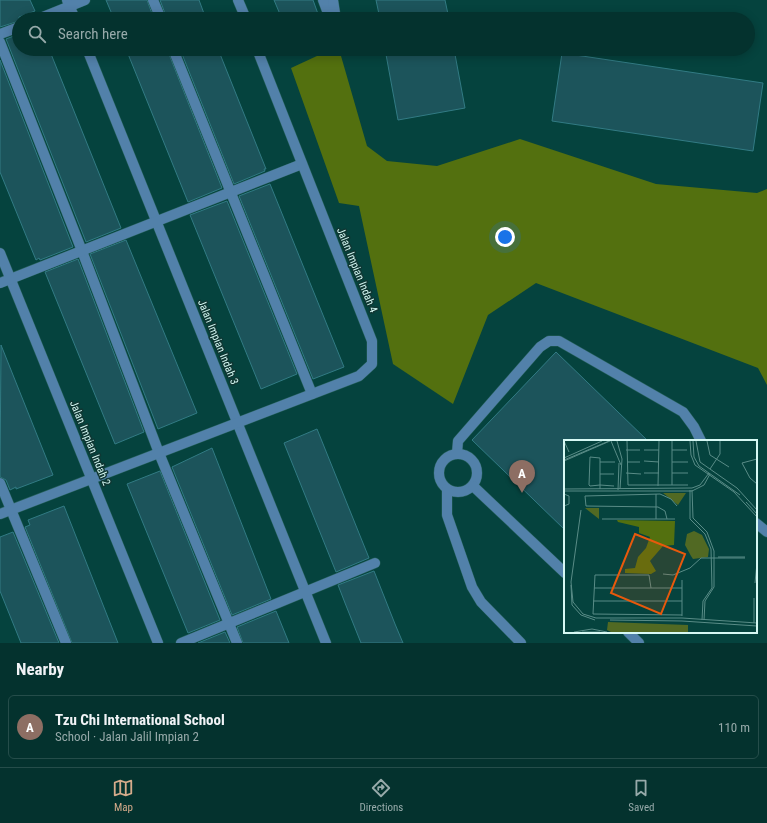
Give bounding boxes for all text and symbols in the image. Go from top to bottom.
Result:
search box [12,12,755,56]
icon: search [26,23,48,45]
text: Search here [58,25,128,43]
street label: Jalan Impian Indah 4 [334,226,380,315]
your location [495,227,515,247]
street label: Jalan Impian Indah 3 [195,298,241,386]
street label: Jalan Impian Indah 2 [67,399,113,487]
inset map [564,440,757,633]
pin: A [509,460,535,493]
text: Nearby [16,659,64,679]
text: Tzu Chi International School [55,711,225,729]
text: A [26,720,34,735]
text: 110 m [718,720,750,735]
text: School · Jalan Jalil Impian 2 [55,729,199,744]
tab: Map [112,777,134,814]
tab: Directions [359,777,403,814]
tab: Saved [628,777,655,814]

